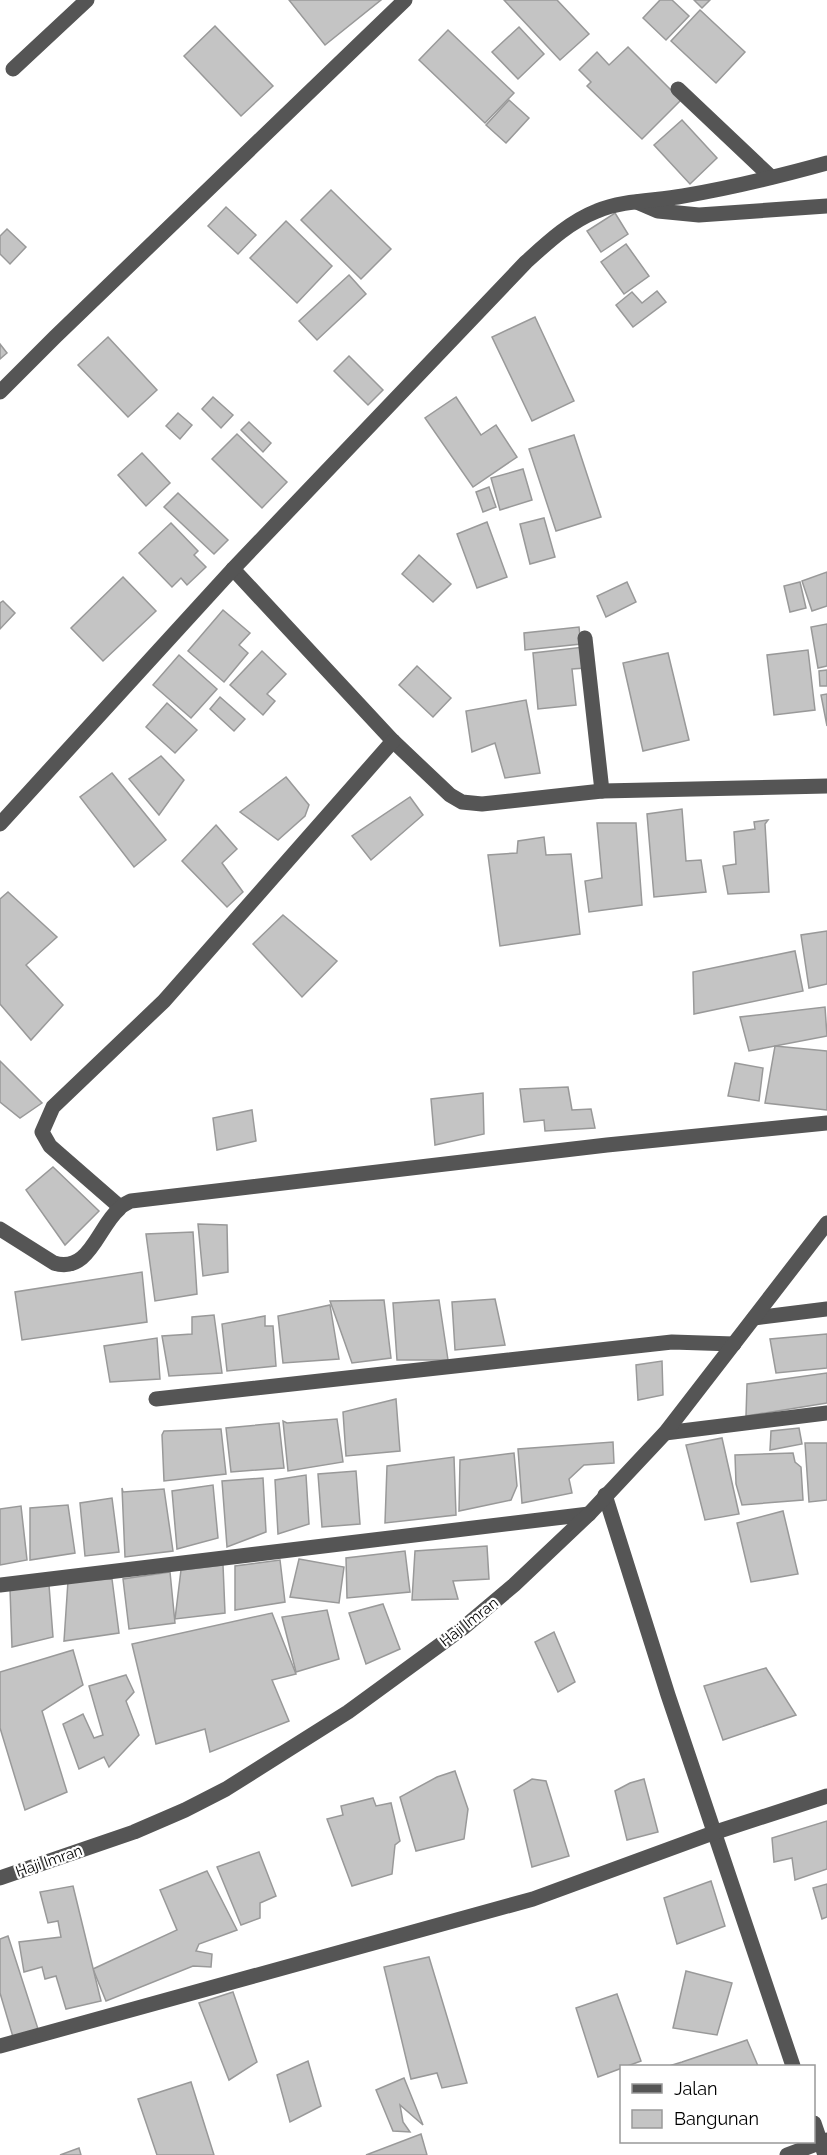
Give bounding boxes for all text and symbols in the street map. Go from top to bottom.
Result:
street label: Haji Imran [436,1594,502,1650]
street label: Haji Imran [13,1841,85,1881]
legend [620,2065,815,2143]
text: Jalan [674,2078,718,2099]
text: Bangunan [674,2108,759,2129]

